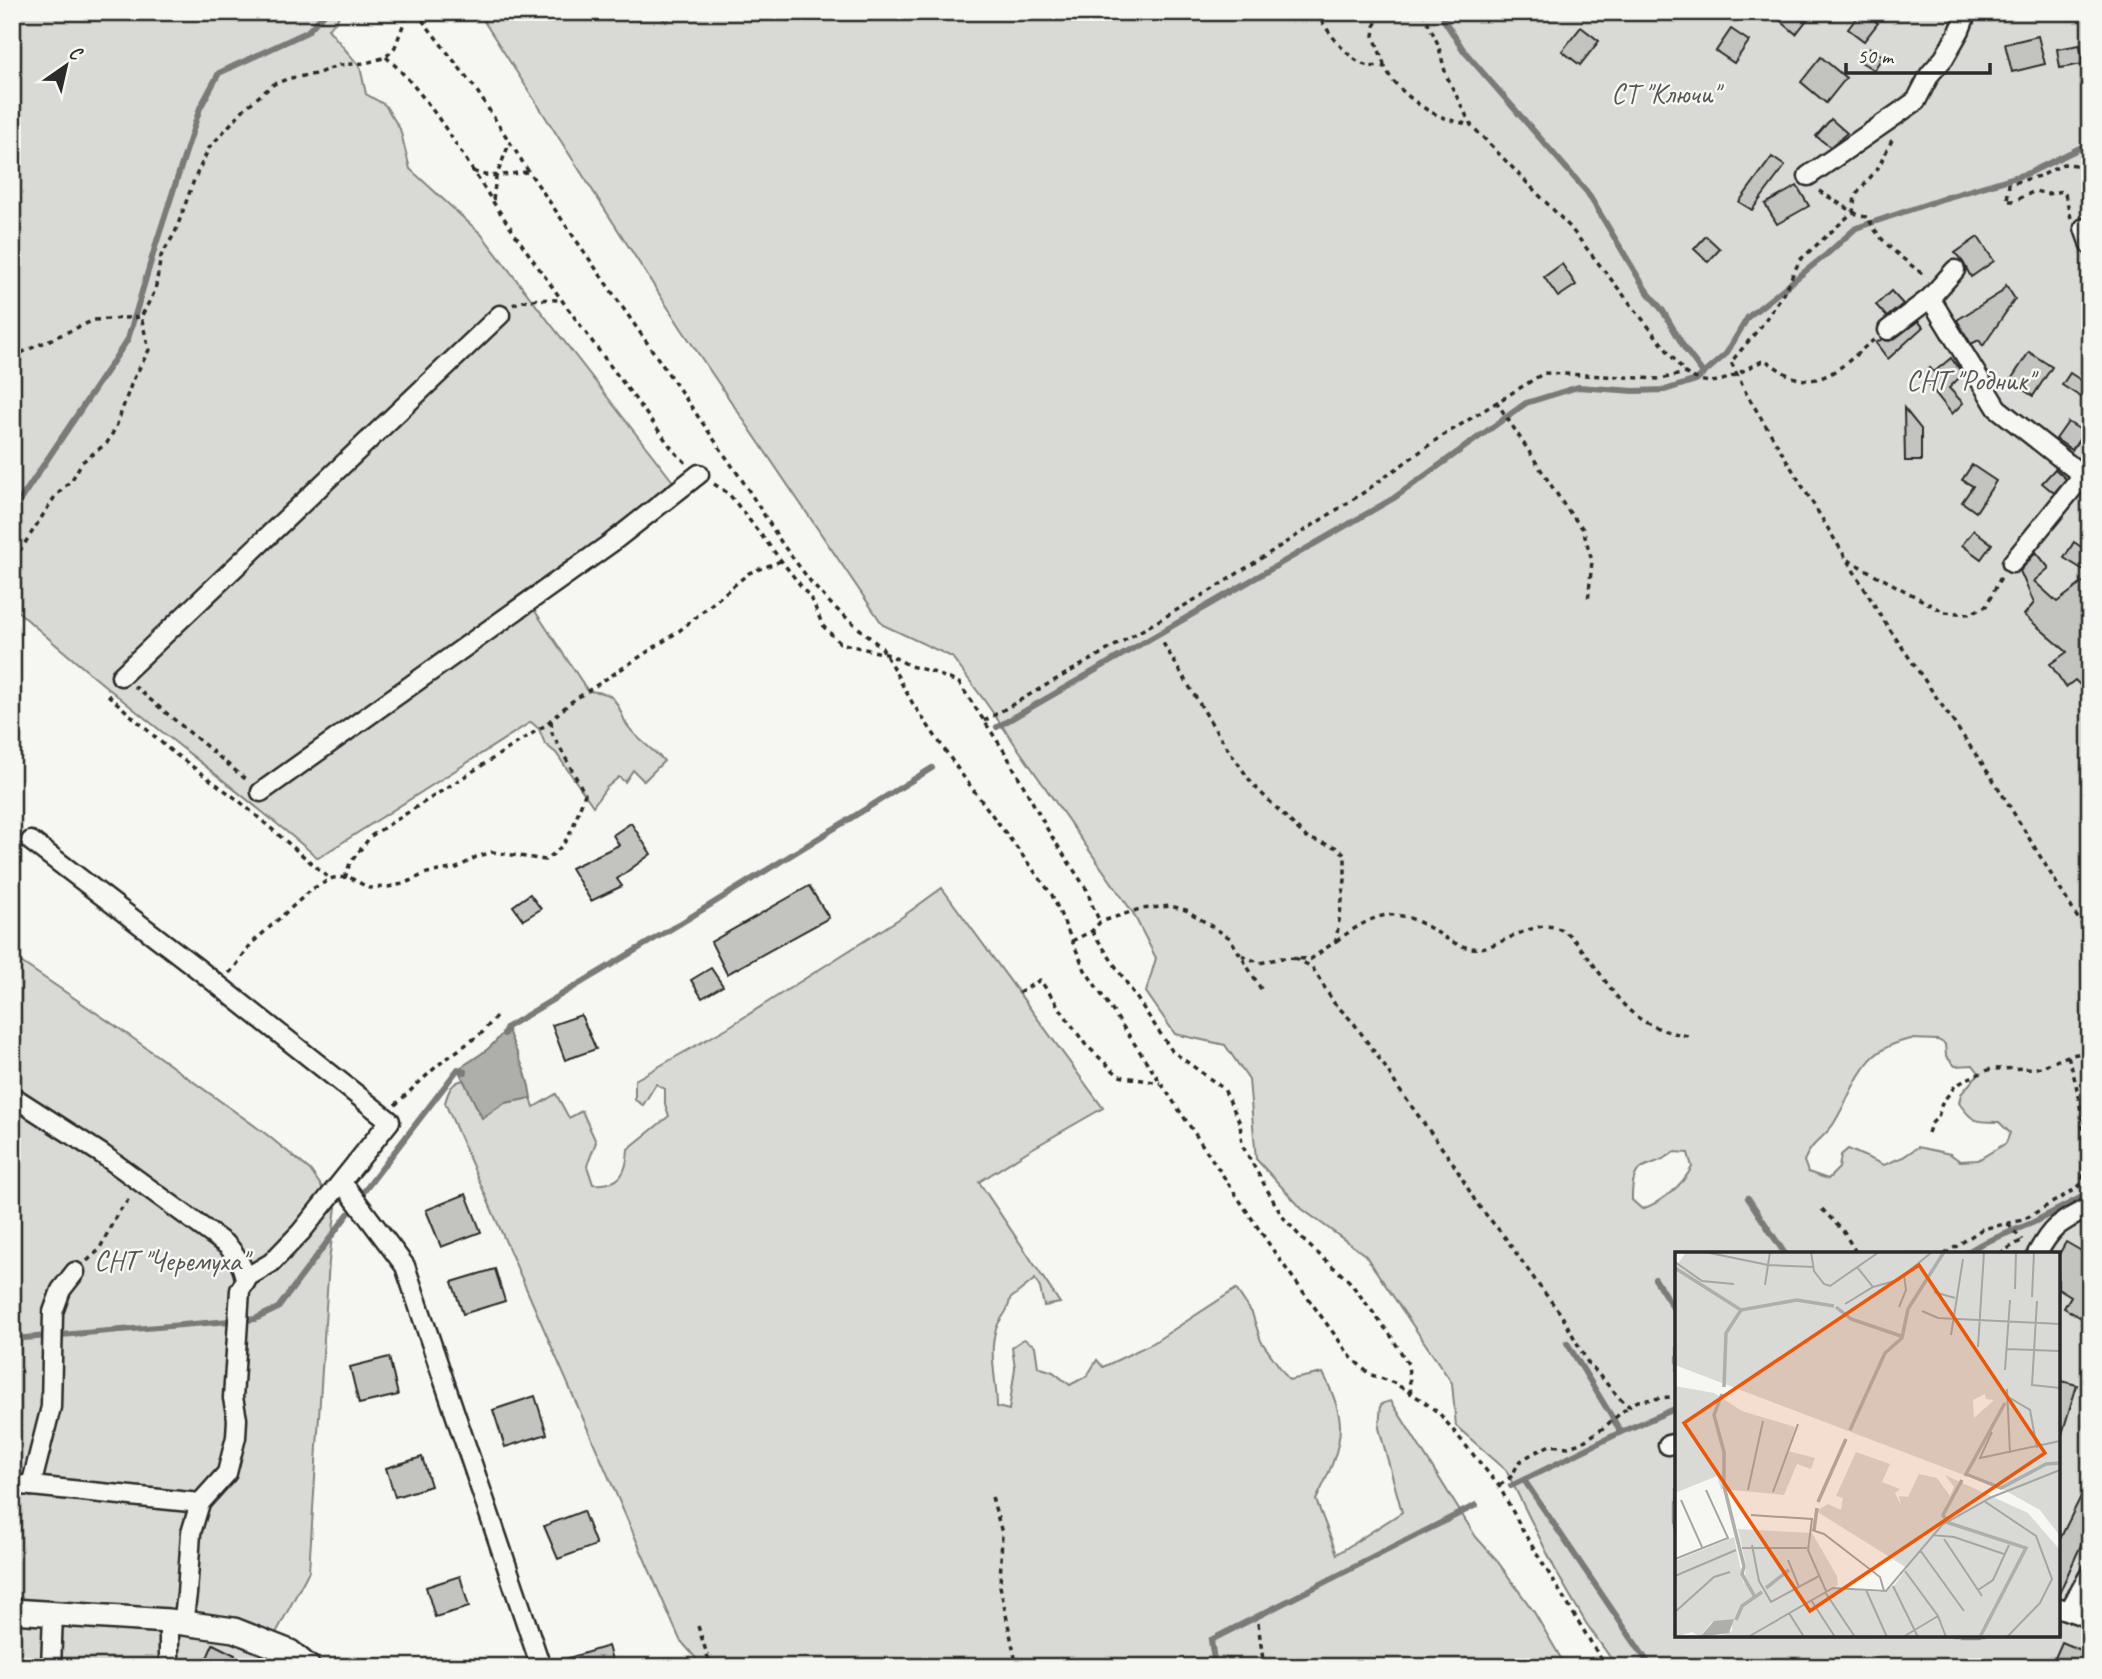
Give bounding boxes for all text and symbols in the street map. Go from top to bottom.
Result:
north arrow [32,32,102,102]
scale bar [1846,32,1990,76]
text: С [64,40,88,67]
text: 50 m [1857,43,1895,69]
park label: СТ "Ключи" [1611,76,1724,111]
park label: СНТ ''Родник'' [1906,363,2039,398]
park label: СНТ "Черемуха" [94,1243,253,1278]
inset map [1675,1252,2060,1637]

